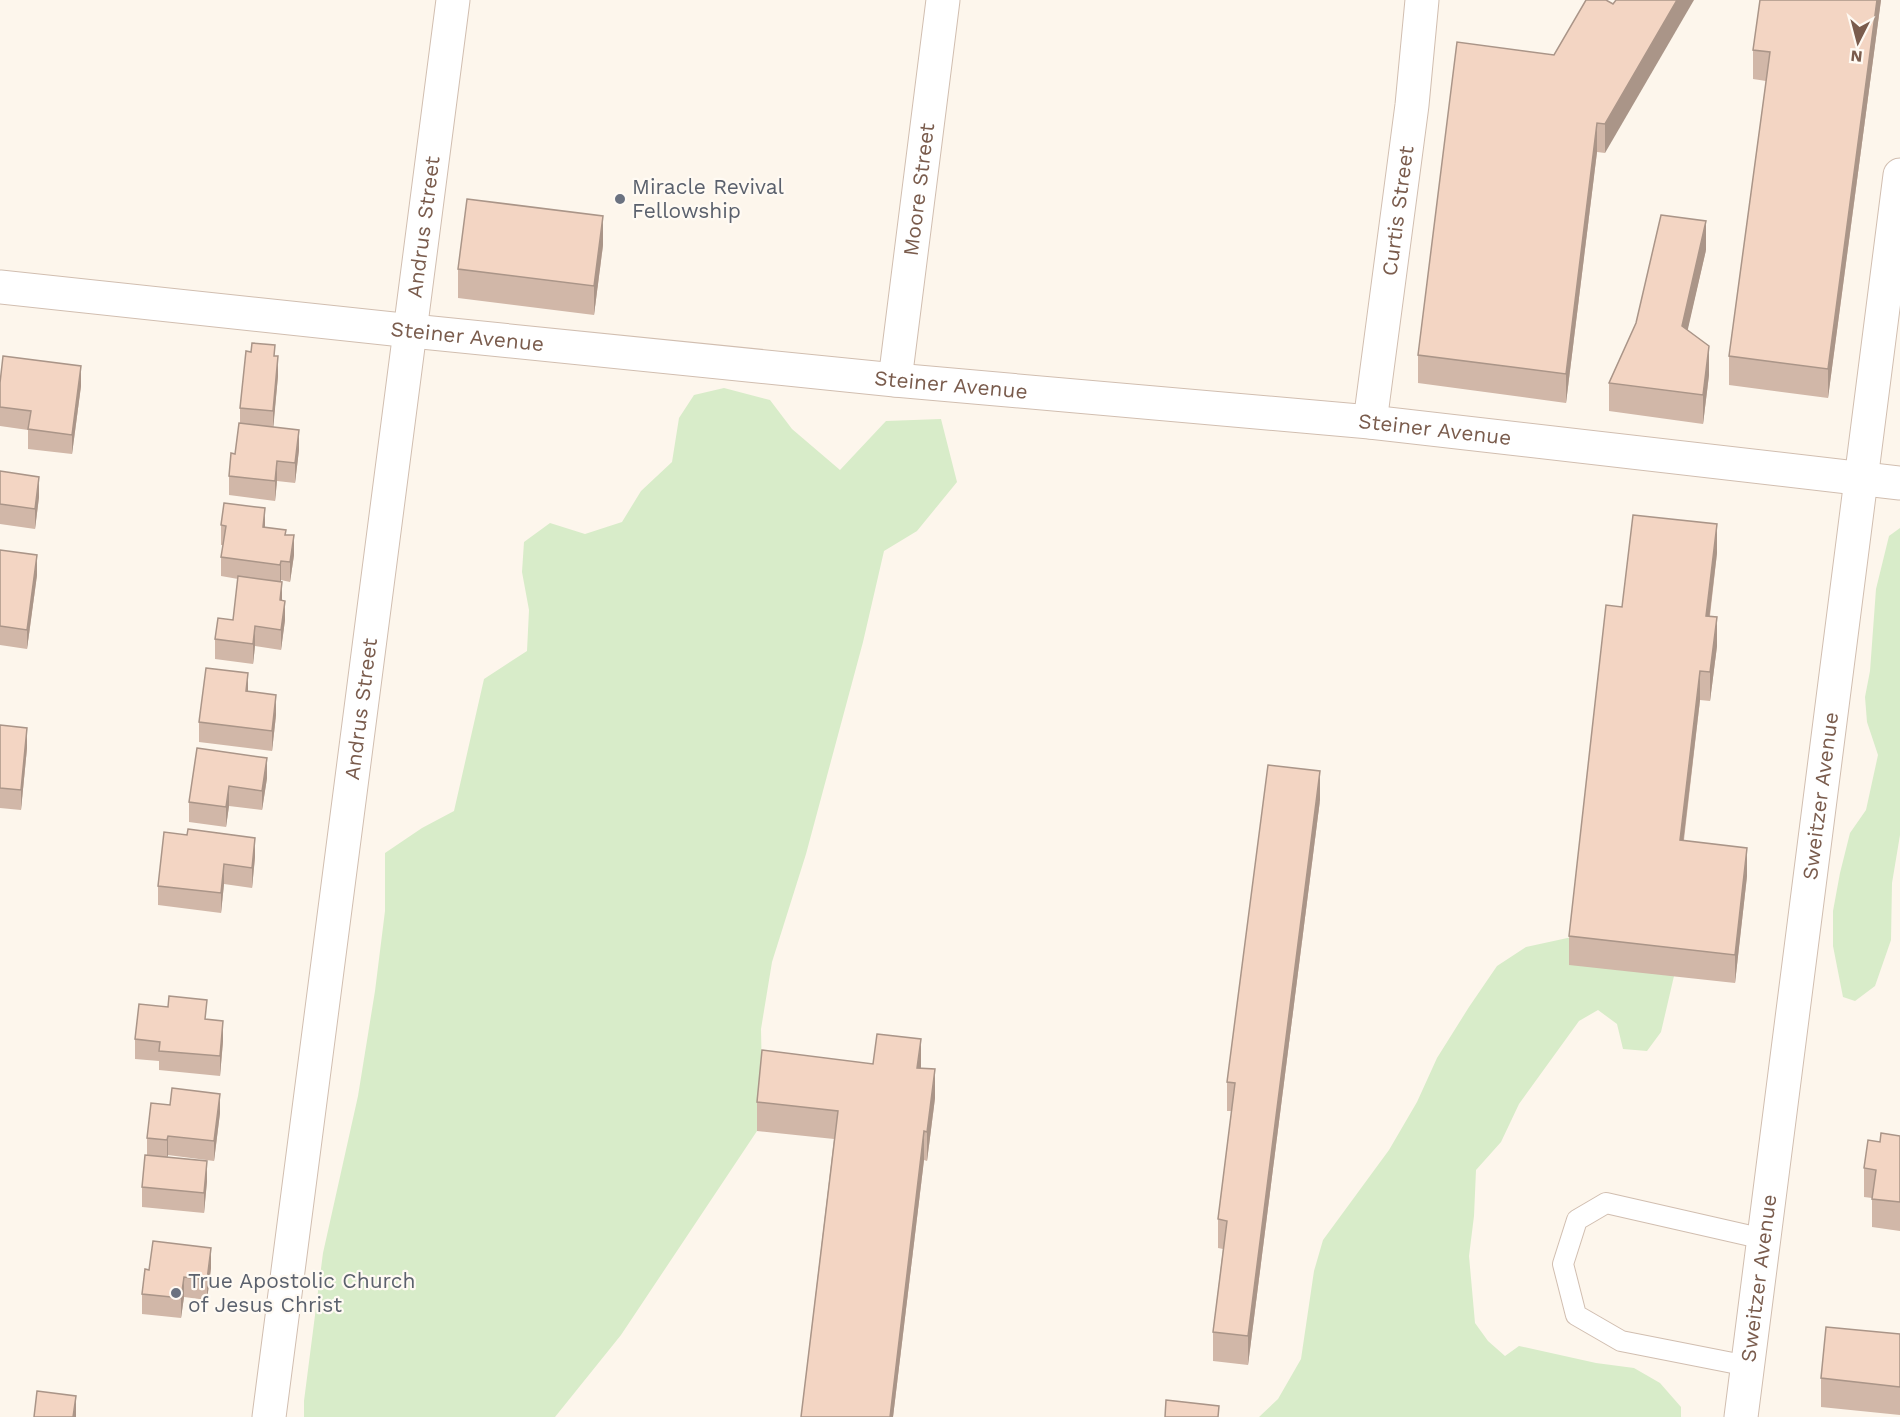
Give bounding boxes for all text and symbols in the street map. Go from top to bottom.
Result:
north arrow [1828,12,1888,72]
text: N [1850,46,1863,66]
street label: Moore Street [898,121,939,257]
street label: Curtis Street [1376,144,1419,277]
street label: Andrus Street [401,154,445,299]
place label: Miracle Revival Fellowship [632,174,785,223]
marker: Miracle Revival Fellowship [613,192,627,206]
street label: Steiner Avenue [390,316,545,356]
street label: Steiner Avenue [873,365,1029,404]
street label: Steiner Avenue [1357,408,1513,450]
street label: Andrus Street [339,636,382,781]
street label: Sweitzer Avenue [1797,711,1843,881]
street label: Sweitzer Avenue [1735,1193,1781,1364]
place label: True Apostolic Church of Jesus Christ [188,1268,416,1317]
marker: True Apostolic Church of Jesus Christ [169,1286,183,1300]

